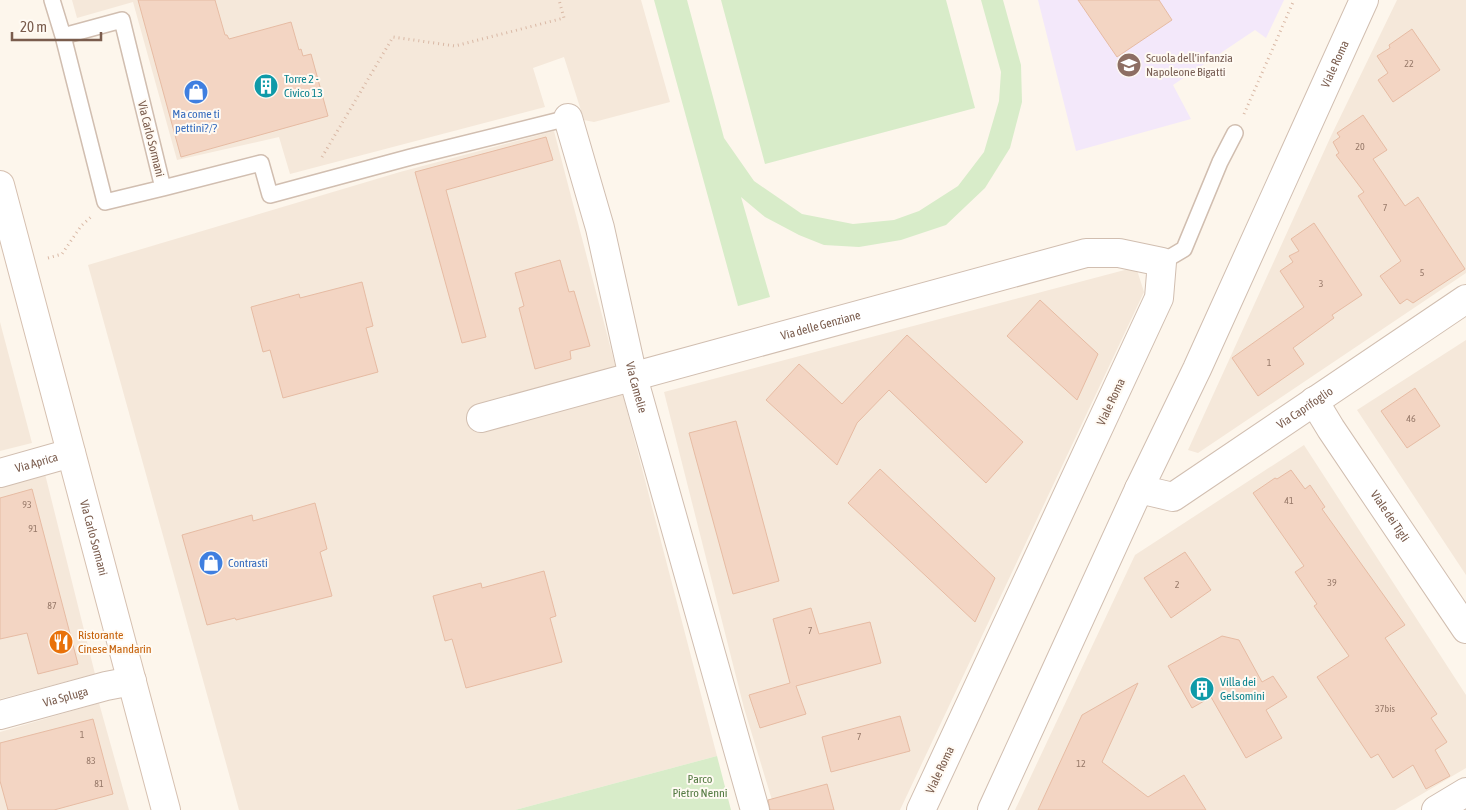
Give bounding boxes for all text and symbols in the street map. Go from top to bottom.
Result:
scale bar [12,10,101,42]
text: 20 m [20,18,47,35]
street label: Viale Roma [1318,38,1352,90]
place label: Scuola dell'infanzia Napoleone Bigatti [1146,51,1233,79]
school or university icon: Scuola dell'infanzia Napoleone Bigatti [1116,52,1142,78]
house number: 22 [1404,58,1414,69]
place label: Torre 2 - Civico 13 [284,72,323,100]
building icon: Torre 2 - Civico 13 [253,73,279,99]
shop icon: Ma come ti pettini?/? [183,79,209,105]
street label: Via Carlo Sormani [135,100,167,178]
place label: Ma come ti pettini?/? [172,107,220,135]
house number: 20 [1355,141,1365,152]
house number: 7 [1383,202,1388,213]
house number: 5 [1420,267,1425,278]
house number: 3 [1319,278,1324,289]
street label: Via delle Genziane [779,308,862,343]
house number: 1 [1267,357,1272,368]
street label: Via Camelie [623,360,650,415]
street label: Viale Roma [1094,376,1128,428]
street label: Via Caprifoglio [1274,384,1336,432]
house number: 46 [1406,413,1416,424]
street label: Via Aprica [14,450,60,475]
street label: Viale dei Tigli [1368,488,1412,545]
house number: 41 [1284,495,1294,506]
street label: Via Carlo Sormani [77,498,110,577]
house number: 93 [22,499,32,510]
house number: 91 [28,523,38,534]
shop icon: Contrasti [198,550,224,576]
place label: Contrasti [228,556,268,570]
house number: 39 [1327,577,1337,588]
house number: 2 [1175,579,1180,590]
house number: 87 [47,600,57,611]
house number: 7 [808,625,813,636]
place label: Ristorante Cinese Mandarin [78,628,152,656]
restaurant icon: Ristorante Cinese Mandarin [48,629,74,655]
place label: Villa dei Gelsomini [1220,675,1265,703]
building icon: Villa dei Gelsomini [1189,676,1215,702]
street label: Via Spluga [41,684,90,710]
house number: 37bis [1375,703,1395,714]
house number: 1 [80,729,85,740]
house number: 7 [857,731,862,742]
street label: Viale Roma [923,744,957,796]
house number: 83 [86,755,96,766]
house number: 12 [1076,758,1086,769]
park label: Parco Pietro Nenni [672,772,728,800]
house number: 81 [94,778,104,789]

